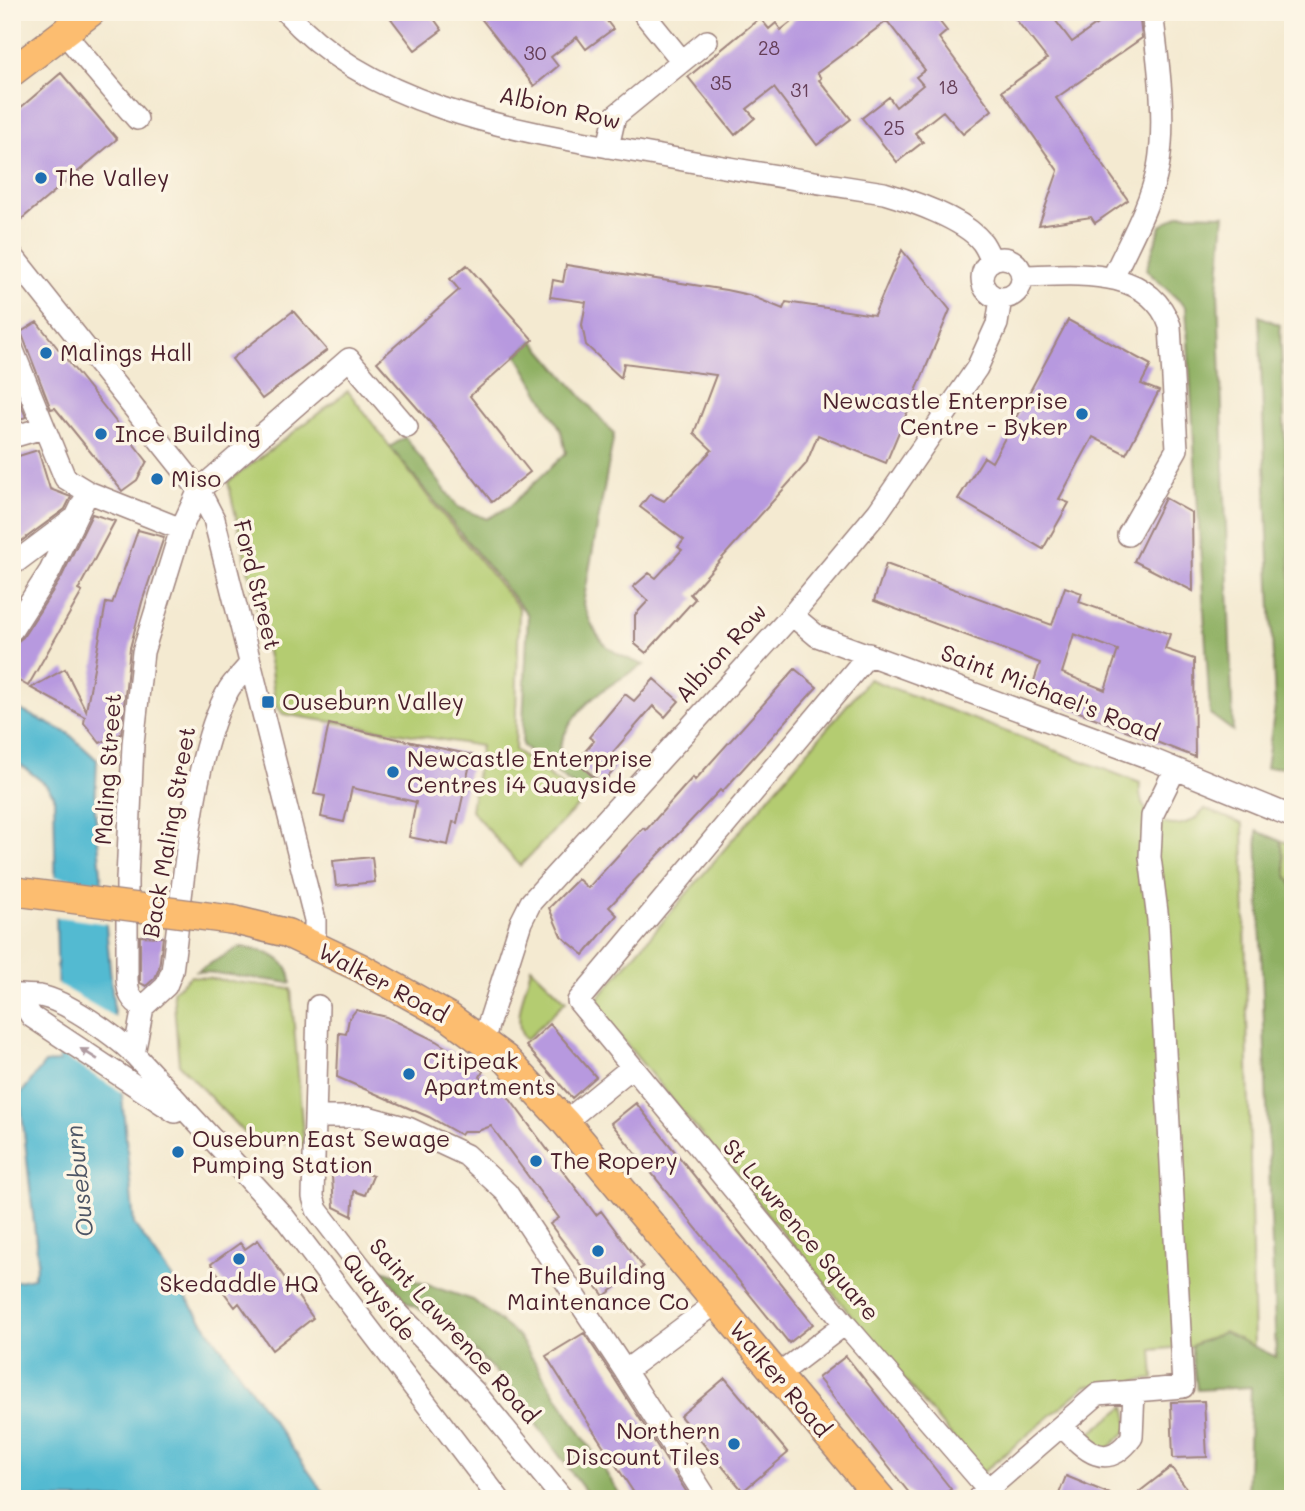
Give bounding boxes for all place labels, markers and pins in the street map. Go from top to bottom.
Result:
place label: The Valley [55,162,169,192]
marker: The Valley [33,170,49,186]
place label: Malings Hall [60,337,192,367]
marker: Malings Hall [38,345,54,361]
place label: Newcastle Enterprise Centre - Byker [822,385,1068,441]
marker: Newcastle Enterprise Centre - Byker [1074,406,1090,422]
place label: Ince Building [115,418,260,448]
marker: Ince Building [93,426,109,442]
place label: Miso [171,463,221,493]
marker: Miso [149,471,165,487]
place label: Ouseburn Valley [282,686,464,716]
marker: Ouseburn Valley [260,694,276,710]
place label: Newcastle Enterprise Centres i4 Quayside [407,743,653,799]
marker: Newcastle Enterprise Centres i4 Quayside [385,764,401,780]
place label: Citipeak Apartments [423,1045,556,1101]
marker: Citipeak Apartments [401,1066,417,1082]
place label: Ouseburn East Sewage Pumping Station [192,1123,450,1179]
marker: Ouseburn East Sewage Pumping Station [170,1144,186,1160]
place label: The Ropery [550,1145,678,1175]
marker: The Ropery [528,1153,544,1169]
marker: The Building Maintenance Co [590,1243,606,1259]
marker: Skedaddle HQ [231,1251,247,1267]
place label: The Building Maintenance Co [507,1260,689,1316]
place label: Skedaddle HQ [159,1268,319,1298]
place label: Northern Discount Tiles [565,1415,720,1471]
marker: Northern Discount Tiles [726,1436,742,1452]

